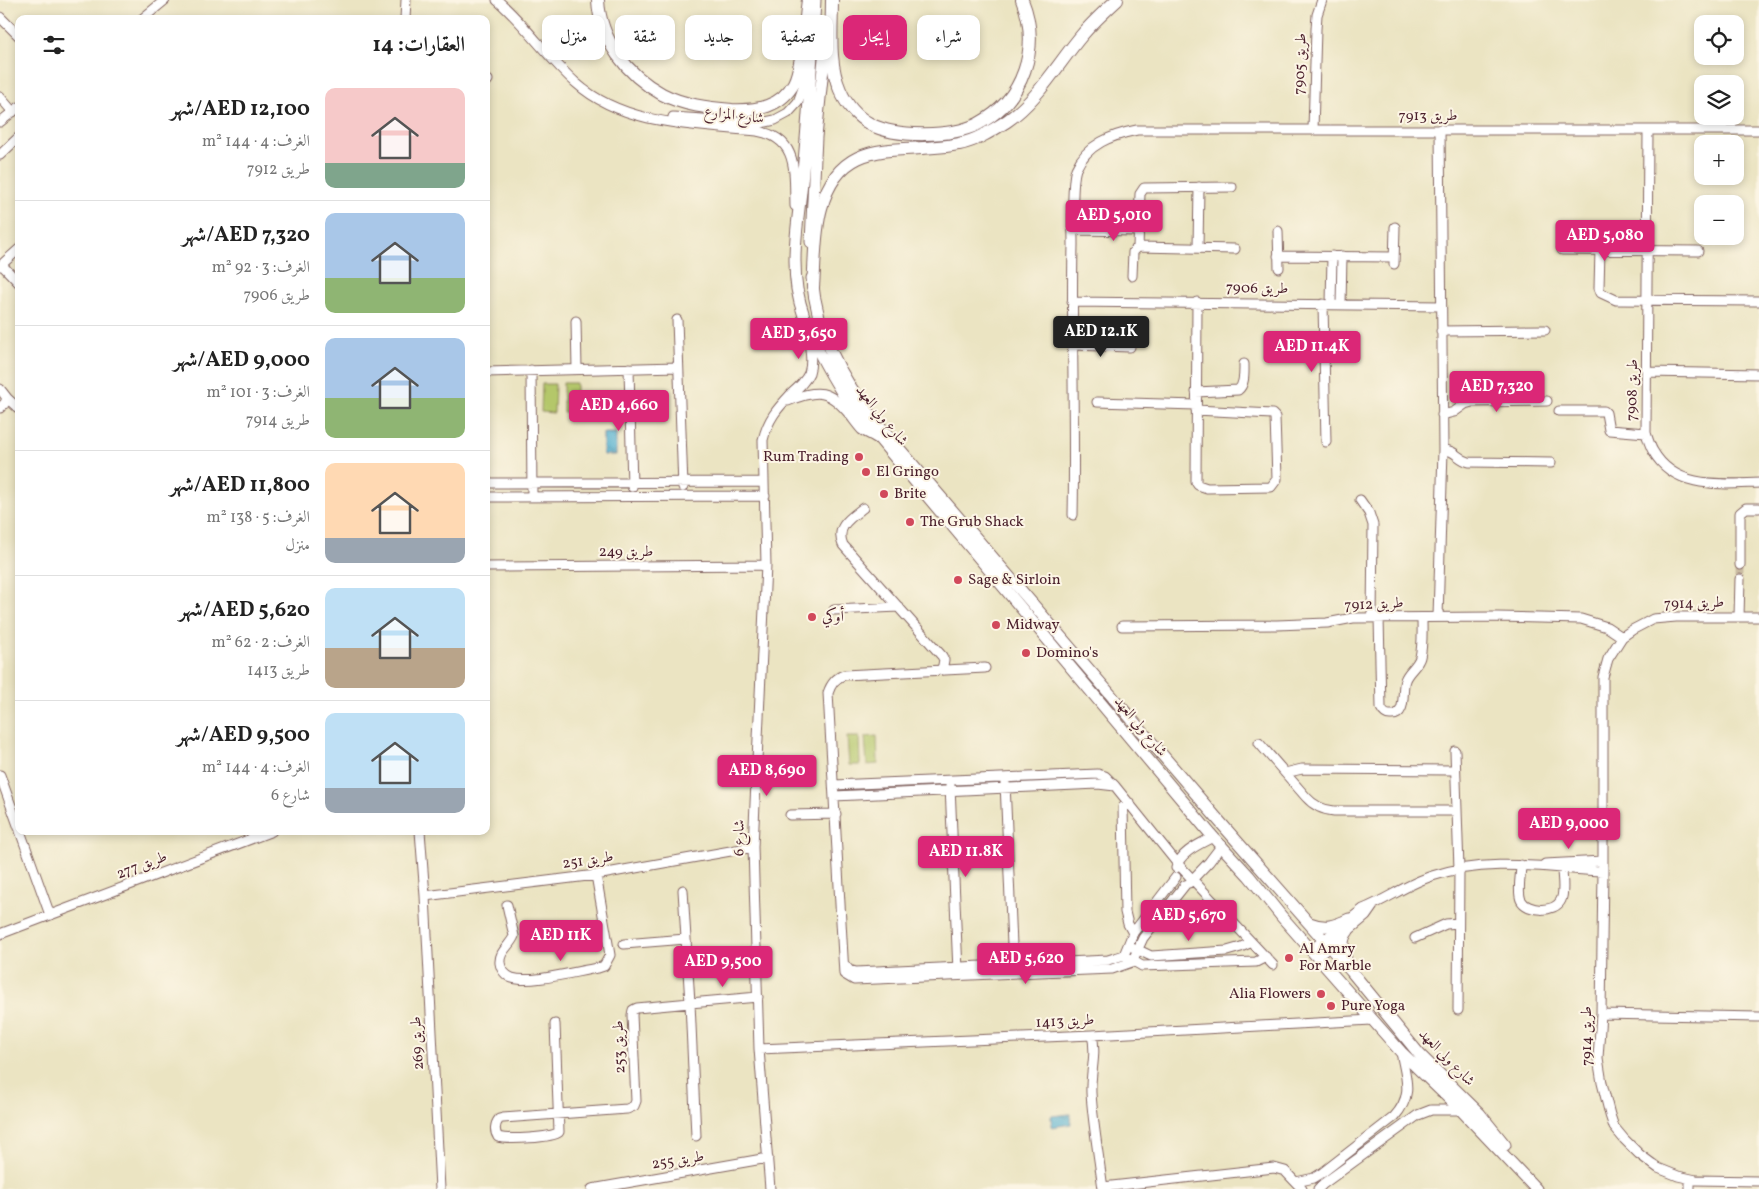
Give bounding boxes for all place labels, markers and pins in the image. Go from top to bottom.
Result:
pin: AED 5,010 [1057,200,1171,242]
pin: AED 5,080 [1548,220,1662,262]
pin: AED 12.1K [1044,316,1158,358]
pin: AED 3,650 [742,318,856,360]
pin: AED 11.4K [1255,330,1369,373]
pin: AED 7,320 [1440,370,1554,413]
pin: AED 4,660 [562,390,676,432]
place label: Rum Trading [763,447,849,468]
marker: Rum Trading [853,451,865,463]
place label: El Gringo [876,462,939,483]
marker: El Gringo [860,466,872,478]
place label: Brite [894,484,926,505]
marker: Brite [878,488,890,500]
place label: The Grub Shack [920,512,1024,533]
marker: The Grub Shack [904,516,916,528]
place label: Sage & Sirloin [968,570,1061,591]
marker: Sage & Sirloin [952,574,964,586]
place label: أوكي [822,605,845,628]
marker: أوكي [806,611,818,623]
place label: Midway [1006,615,1060,636]
marker: Midway [990,619,1002,631]
place label: Domino's [1036,643,1098,664]
marker: Domino's [1020,647,1032,659]
pin: AED 8,690 [710,754,824,797]
pin: AED 9,000 [1512,808,1626,850]
pin: AED 11.8K [909,836,1023,878]
pin: AED 5,670 [1132,900,1246,942]
pin: AED 11K [515,920,607,962]
place label: Al Amry For Marble [1299,939,1371,977]
pin: AED 5,620 [969,942,1083,985]
pin: AED 9,500 [666,946,780,988]
marker: Al Amry For Marble [1283,952,1295,964]
place label: Alia Flowers [1229,984,1311,1005]
marker: Alia Flowers [1315,988,1327,1000]
place label: Pure Yoga [1341,996,1405,1017]
marker: Pure Yoga [1325,1000,1337,1012]

